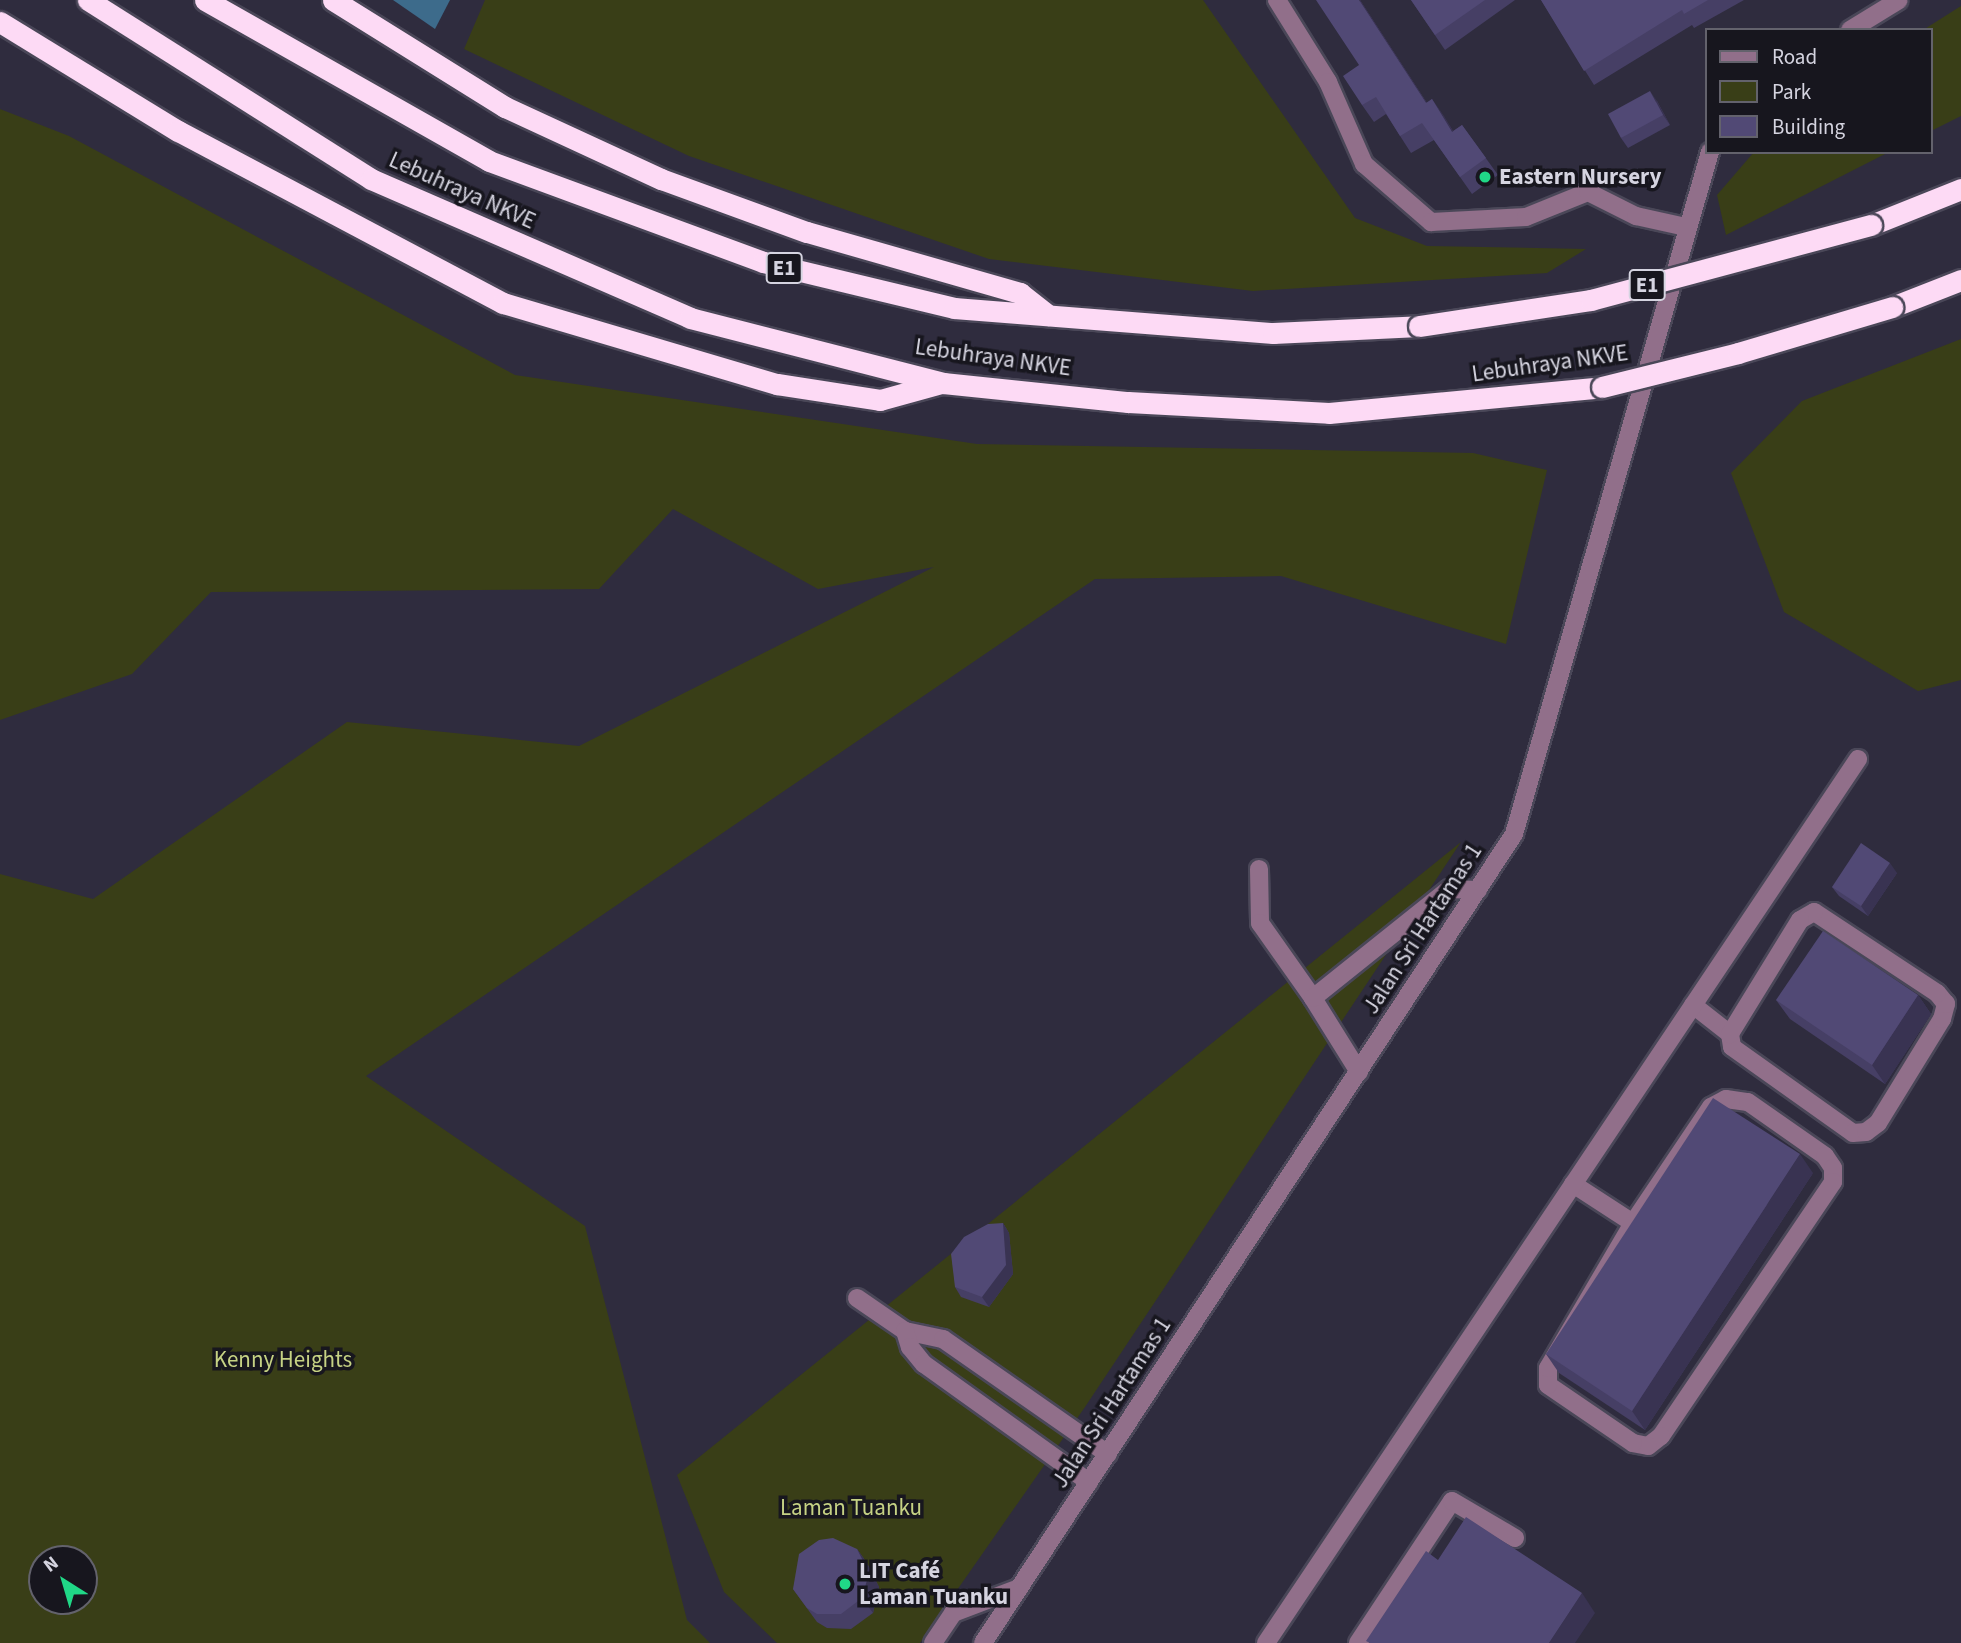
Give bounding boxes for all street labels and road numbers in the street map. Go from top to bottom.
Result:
street label: Lebuhraya NKVE [384,146,540,236]
road number: E1 [765,250,803,286]
road number: E1 [1628,268,1666,302]
street label: Lebuhraya NKVE [913,333,1073,383]
street label: Lebuhraya NKVE [1470,339,1630,389]
street label: Jalan Sri Hartamas 1 [1358,839,1488,1019]
street label: Jalan Sri Hartamas 1 [1047,1313,1177,1493]

